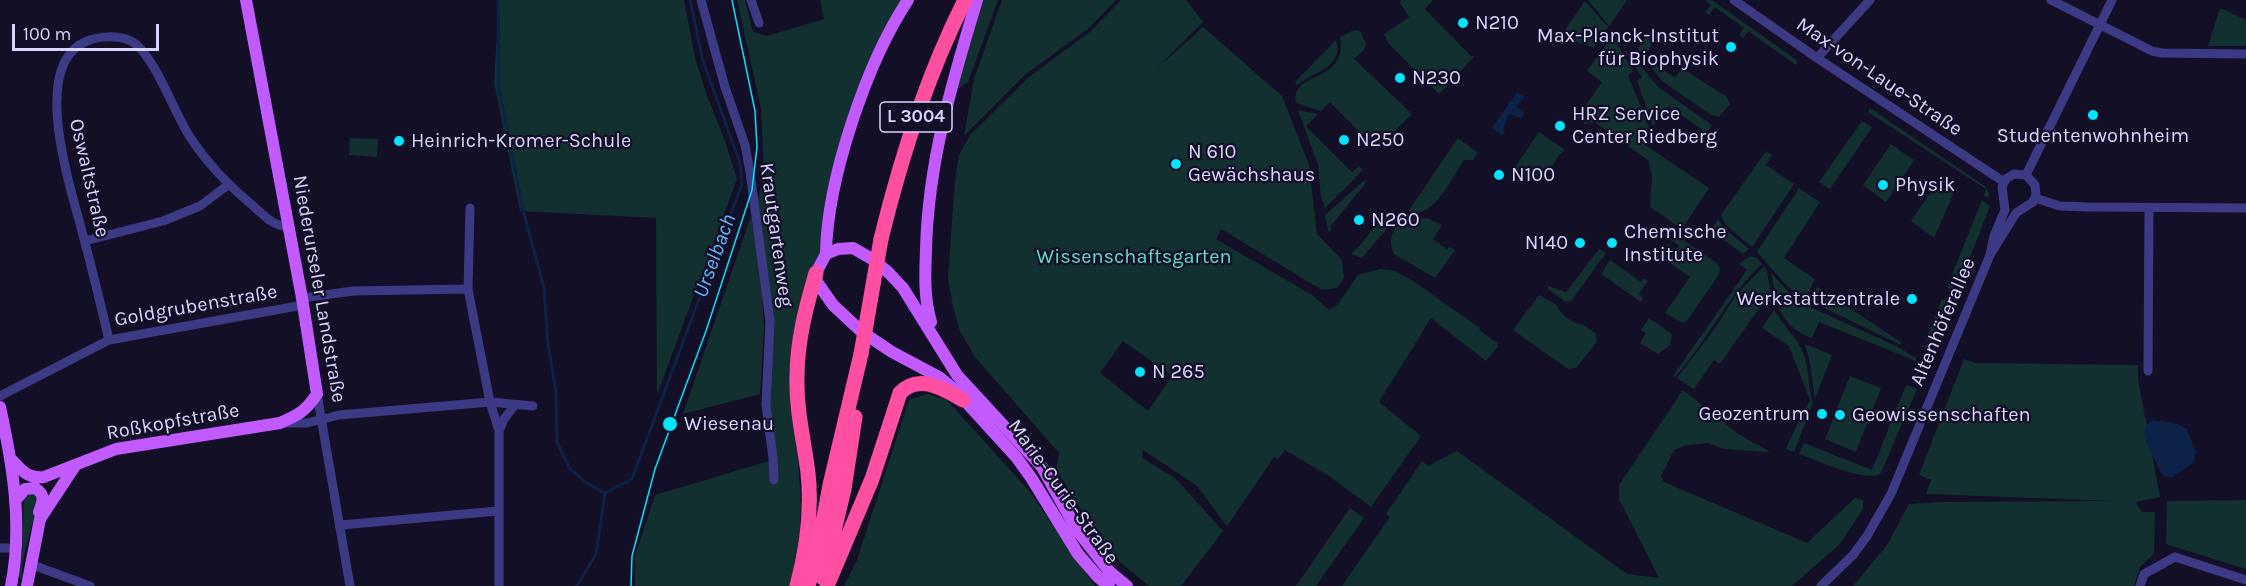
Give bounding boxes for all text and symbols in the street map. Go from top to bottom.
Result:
place label: N210 [1475,11,1519,35]
scale bar [15,12,162,50]
street label: Max-von-Laue-Straße [1791,12,1967,142]
marker: N210 [1456,16,1470,30]
text: 100 m [23,23,71,45]
place label: Max-Planck-Institut für Biophysik [1537,24,1719,71]
marker: Max-Planck-Institut für Biophysik [1724,40,1738,54]
place label: N230 [1412,66,1461,90]
marker: N230 [1393,71,1407,85]
road number: L 3004 [880,102,952,132]
place label: HRZ Service Center Riedberg [1572,102,1717,149]
marker: Studentenwohnheim [2086,108,2100,122]
street label: Oswaltstraße [64,116,114,240]
marker: HRZ Service Center Riedberg [1553,119,1567,133]
place label: Studentenwohnheim [1997,124,2189,148]
place label: N250 [1356,128,1404,152]
place label: Heinrich-Kromer-Schule [411,129,631,153]
marker: N250 [1337,133,1351,147]
marker: Heinrich-Kromer-Schule [392,134,406,148]
place label: N 610 Gewächshaus [1188,140,1315,187]
marker: N 610 Gewächshaus [1169,157,1183,171]
street label: Krautgartenweg [754,161,798,309]
place label: N100 [1511,163,1555,187]
marker: N100 [1492,168,1506,182]
place label: Physik [1895,173,1955,197]
street label: Niederurseler Landstraße [287,174,351,404]
marker: Physik [1876,178,1890,192]
place label: N260 [1371,208,1420,232]
water label: Urselbach [688,211,742,301]
marker: N260 [1352,213,1366,227]
place label: Chemische Institute [1624,220,1726,267]
place label: N140 [1525,231,1568,255]
marker: N140 [1573,236,1587,250]
marker: Chemische Institute [1605,236,1619,250]
park label: Wissenschaftsgarten [1036,245,1232,269]
street label: Altenhöferallee [1905,254,1981,390]
street label: Goldgrubenstraße [113,280,279,332]
place label: Werkstattzentrale [1736,287,1900,311]
marker: Werkstattzentrale [1905,292,1919,306]
place label: N 265 [1152,360,1205,384]
marker: N 265 [1133,365,1147,379]
street label: Roßkopfstraße [105,399,241,445]
place label: Geozentrum [1699,402,1810,426]
place label: Geowissenschaften [1852,403,2031,427]
marker: Geozentrum [1815,407,1829,421]
marker: Geowissenschaften [1833,408,1847,422]
place label: Wiesenau [684,412,774,436]
marker: Wiesenau [661,415,679,433]
street label: Marie-Curie-Straße [1002,415,1124,569]

